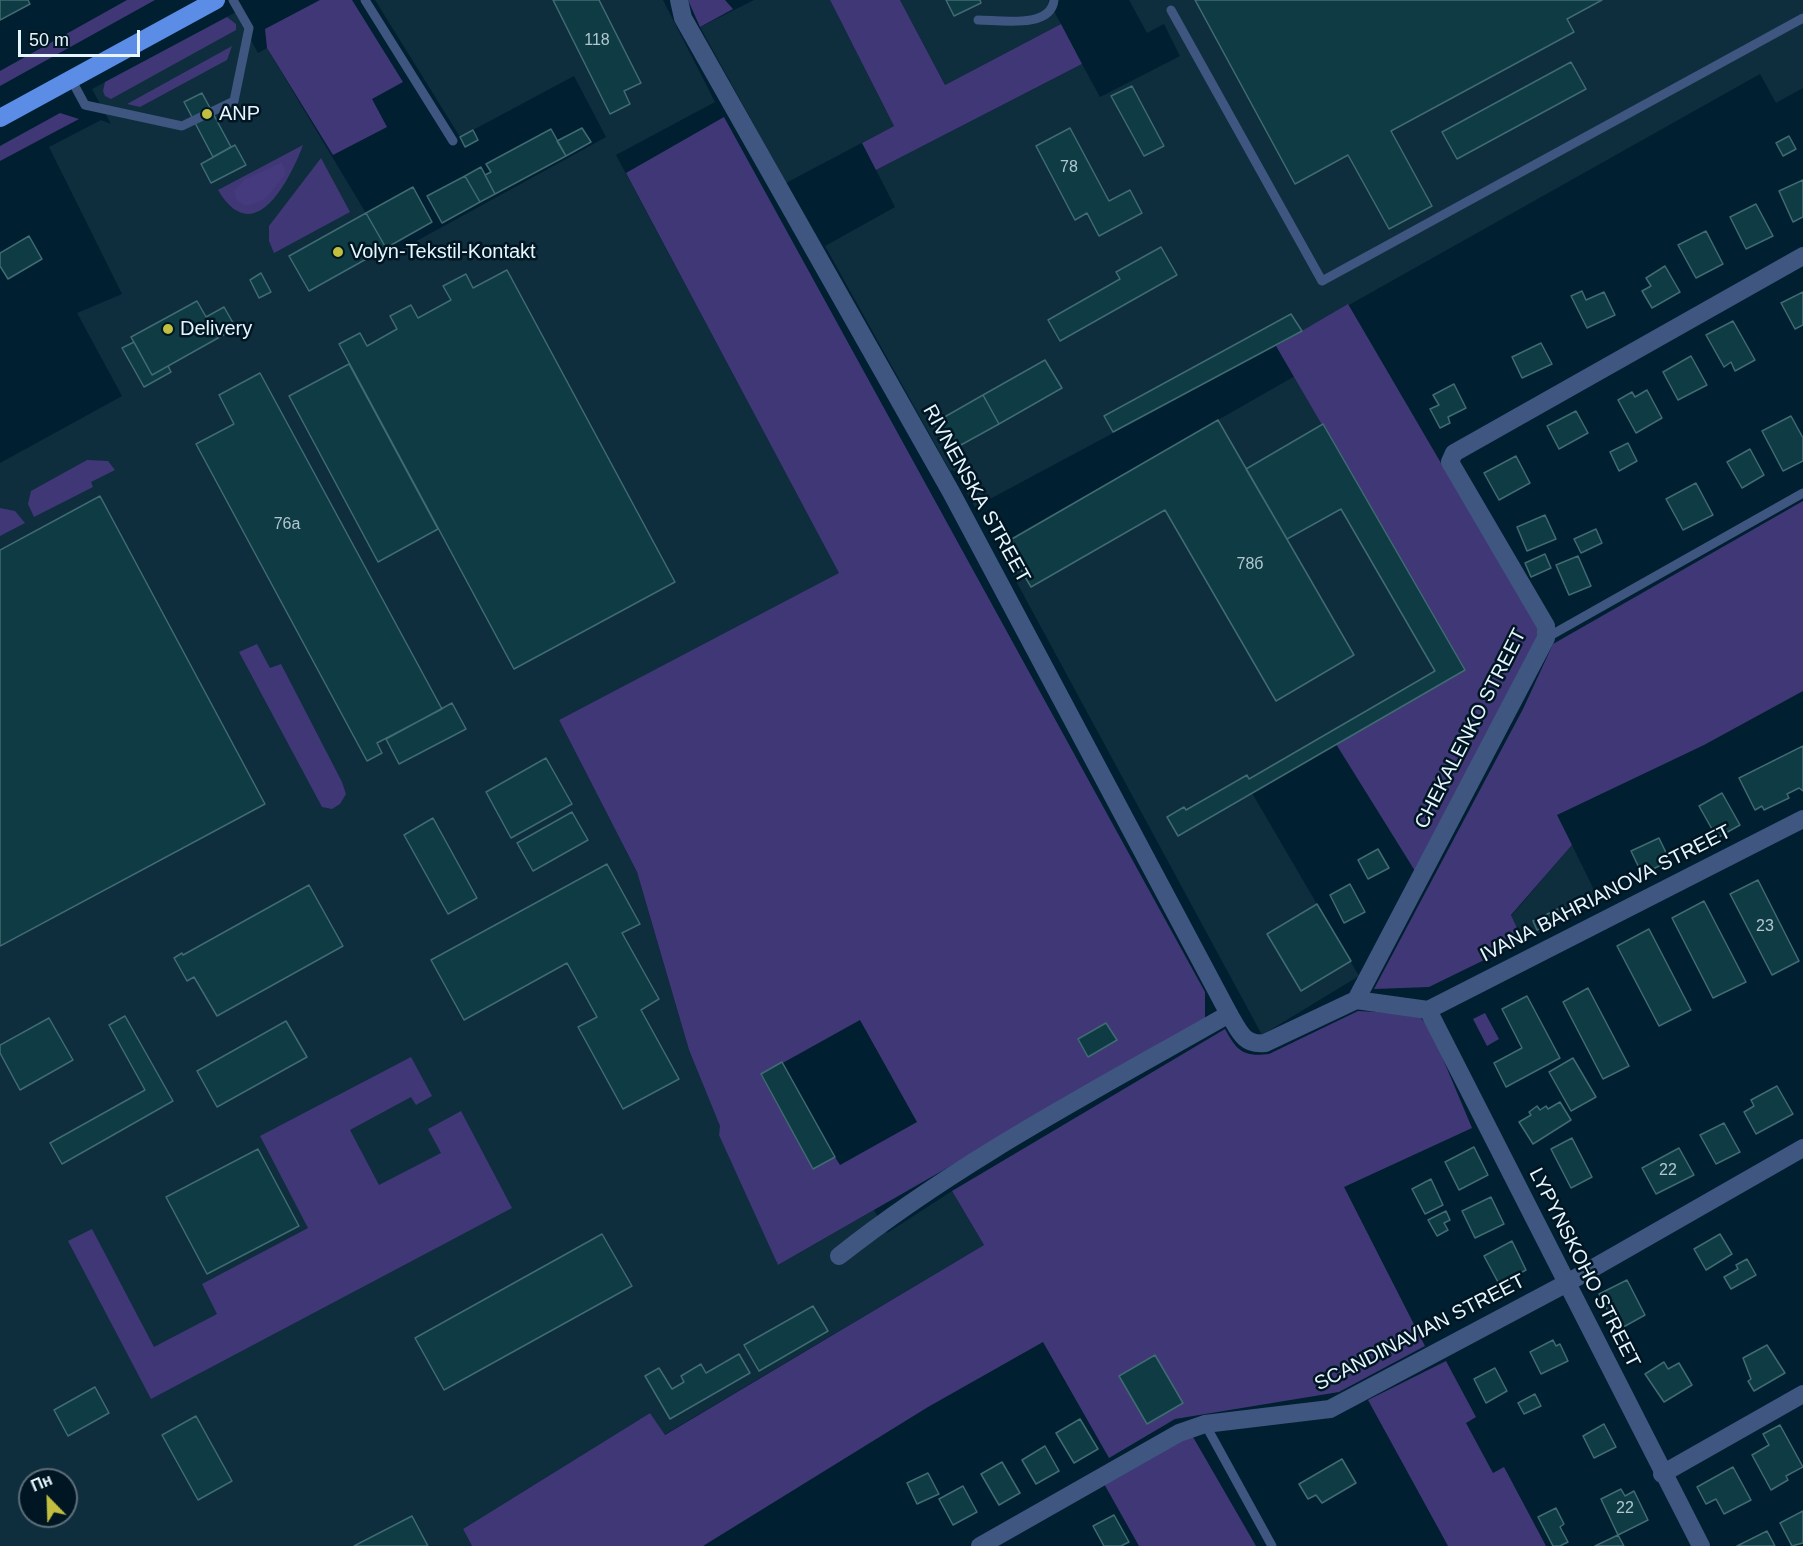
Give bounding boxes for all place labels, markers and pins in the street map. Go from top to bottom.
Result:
place label: ANP [219,102,260,126]
marker: ANP [200,107,214,121]
place label: Volyn-Tekstil-Kontakt [350,240,536,264]
marker: Volyn-Tekstil-Kontakt [331,245,345,259]
place label: Delivery [180,317,252,341]
marker: Delivery [161,322,175,336]

